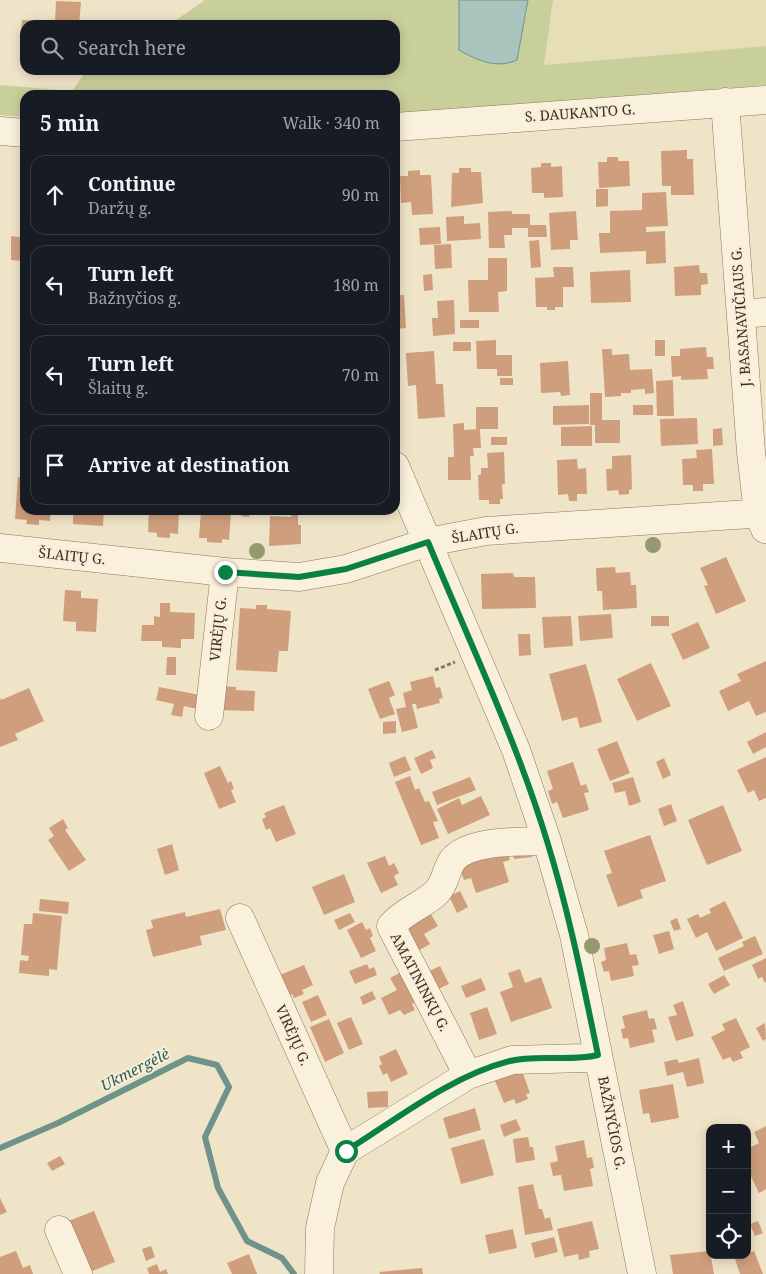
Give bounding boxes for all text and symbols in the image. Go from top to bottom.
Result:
search box [20,20,400,75]
icon: search [38,34,66,62]
text: Search here [78,35,186,61]
street label: S. DAUKANTO G. [524,99,636,126]
text: 5 min [40,109,99,137]
text: Walk · 340 m [283,112,380,134]
text: Continue [88,171,176,197]
icon: ahead [41,181,69,209]
text: 90 m [342,184,379,206]
text: Daržų g. [88,197,151,219]
street label: J. BASANAVIČIAUS G. [726,246,755,389]
text: Turn left [88,261,174,287]
icon: left [41,271,69,299]
text: 180 m [333,274,379,296]
text: Bažnyčios g. [88,287,181,309]
text: Turn left [88,351,174,377]
icon: left [41,361,69,389]
text: 70 m [342,364,379,386]
text: Šlaitų g. [88,377,148,399]
icon: arrive [41,451,69,479]
text: Arrive at destination [88,452,290,478]
street label: ŠLAITŲ G. [450,518,520,547]
street label: ŠLAITŲ G. [38,543,106,568]
route end [214,561,237,584]
street label: VIRĖJŲ G. [205,596,230,662]
street label: AMATININKŲ G. [386,929,454,1034]
street label: VIRĖJŲ G. [272,1001,315,1068]
water label: Ukmergėlė [97,1043,173,1095]
street label: BAŽNYČIOS G. [594,1075,631,1171]
map controls [706,1124,751,1259]
button: + [706,1124,751,1169]
route start [335,1140,358,1163]
button: − [706,1169,751,1214]
button: locate [706,1214,751,1259]

